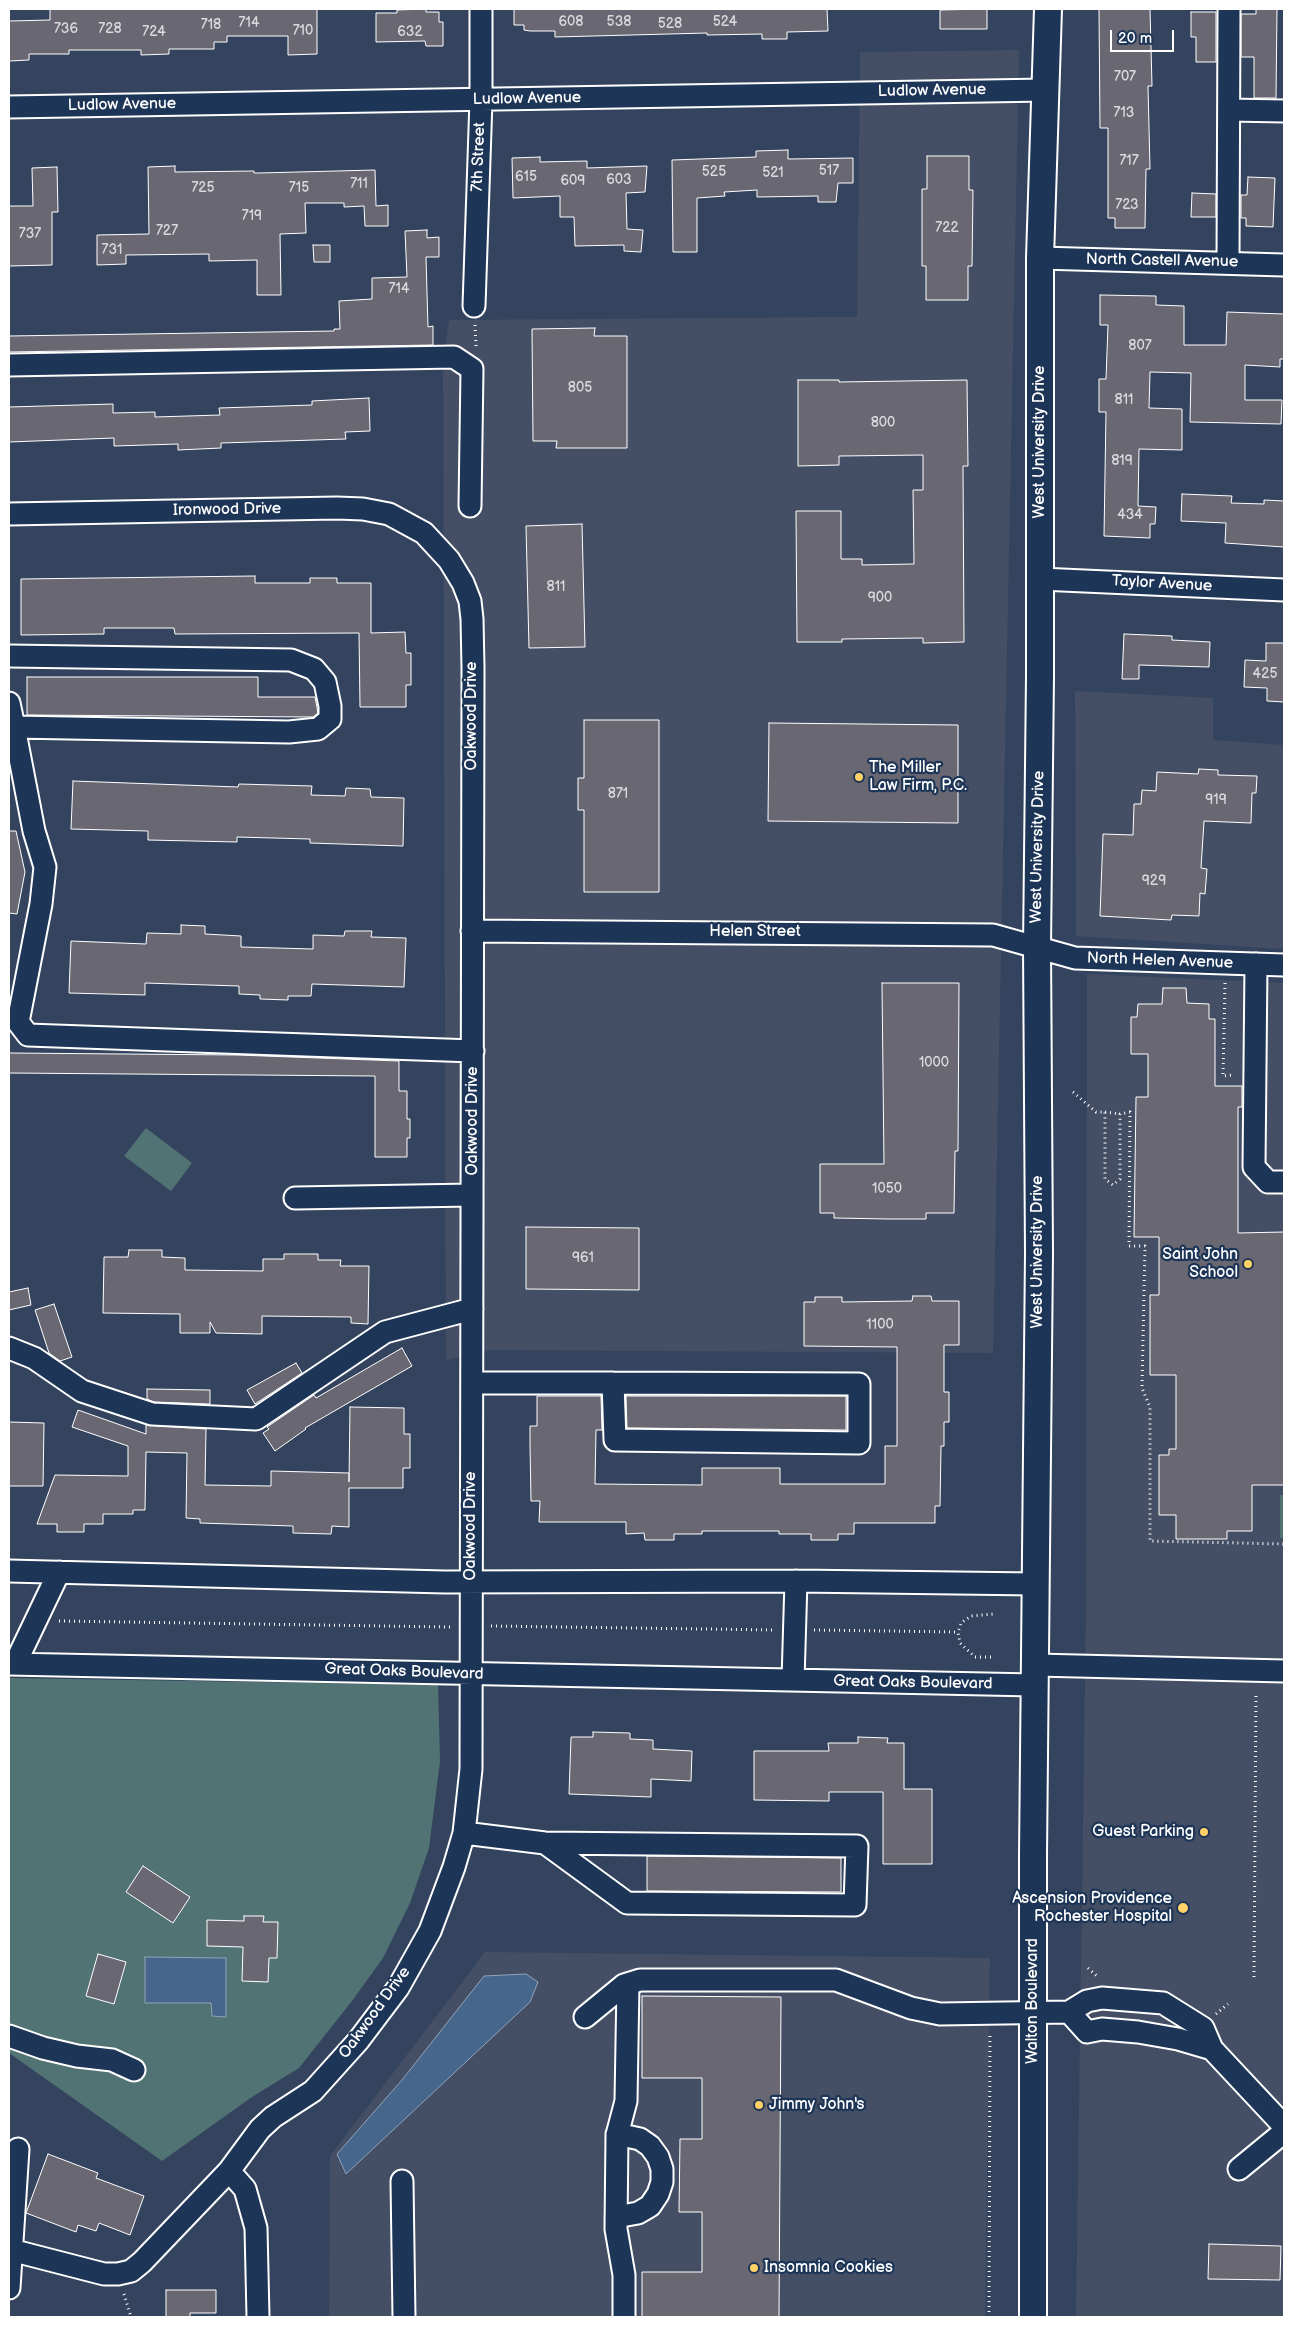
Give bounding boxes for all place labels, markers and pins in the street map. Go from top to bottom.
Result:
place label: The Miller Law Firm, P.C. [869,758,967,796]
marker: The Miller Law Firm, P.C. [853,771,865,783]
place label: Saint John School [1162,1245,1238,1283]
marker: Saint John School [1242,1258,1254,1270]
place label: Guest Parking [1092,1822,1194,1842]
marker: Guest Parking [1198,1826,1210,1838]
place label: Ascension Providence Rochester Hospital [1012,1889,1172,1927]
marker: Ascension Providence Rochester Hospital [1176,1901,1190,1915]
place label: Jimmy John's [769,2095,865,2115]
marker: Jimmy John's [753,2099,765,2111]
place label: Insomnia Cookies [764,2258,893,2278]
marker: Insomnia Cookies [748,2262,760,2274]

